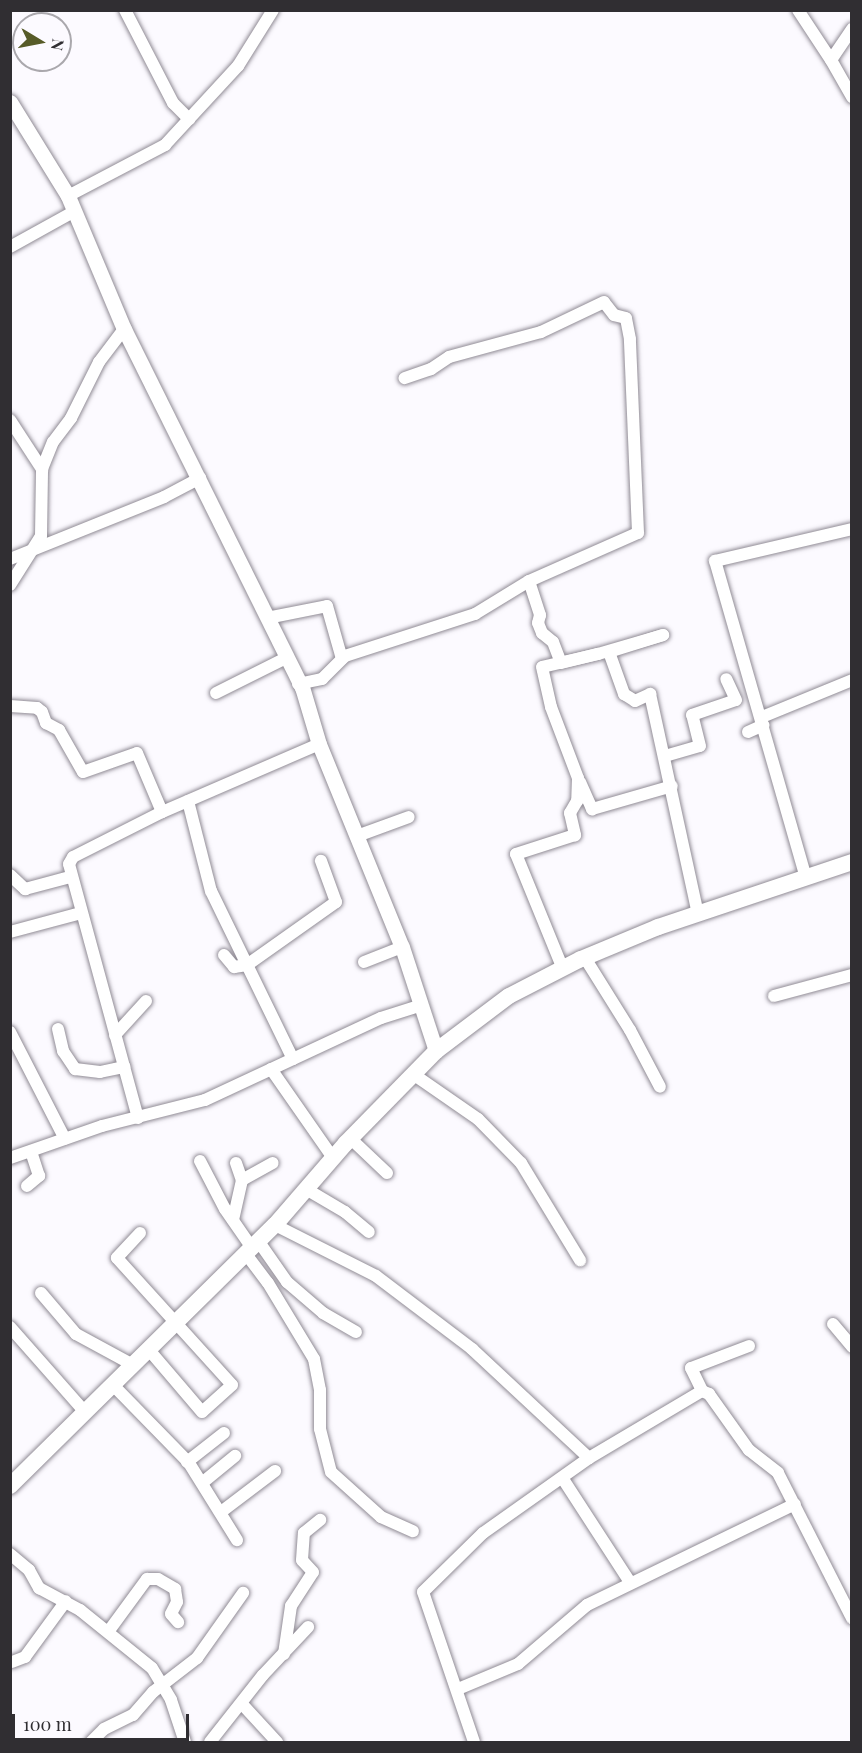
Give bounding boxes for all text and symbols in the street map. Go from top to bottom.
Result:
north arrow [12,12,72,72]
text: N [47,37,70,52]
scale bar [15,1702,192,1740]
text: 100 m [23,1712,72,1736]

